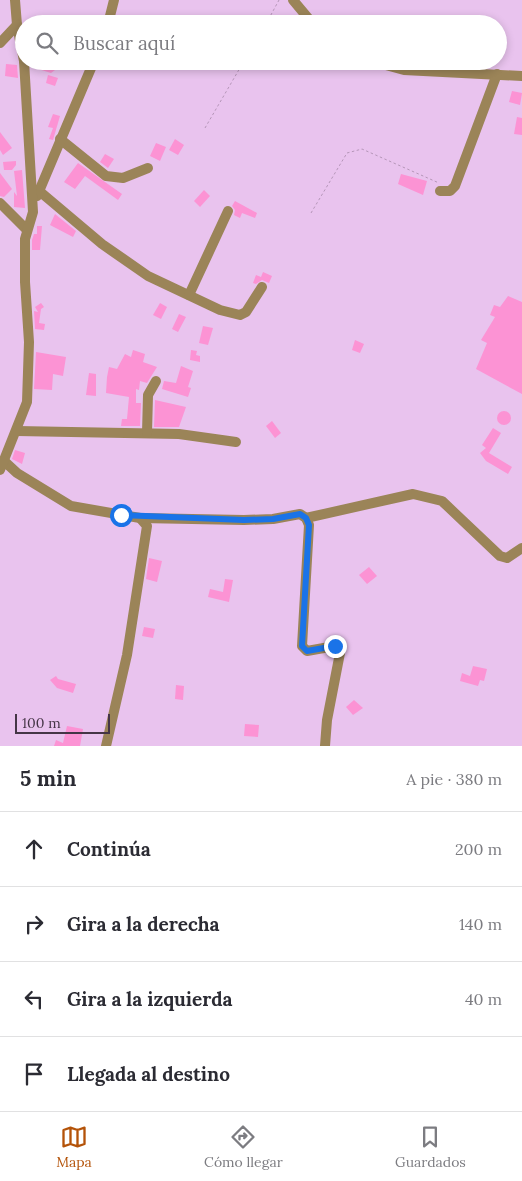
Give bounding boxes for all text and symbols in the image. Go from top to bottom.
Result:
search box [15,15,507,70]
icon: search [33,29,61,57]
text: Buscar aquí [73,31,175,55]
route start [110,504,133,527]
route end [324,635,347,658]
scale bar [15,711,110,734]
text: 100 m [22,714,61,732]
text: 5 min [20,765,76,792]
text: A pie · 380 m [406,769,502,789]
icon: ahead [20,835,48,863]
text: Continúa [67,837,151,861]
text: 200 m [455,839,502,859]
icon: right [20,910,48,938]
text: Gira a la derecha [67,912,220,936]
text: 140 m [459,914,502,934]
icon: left [20,985,48,1013]
text: Gira a la izquierda [67,987,233,1011]
text: 40 m [465,989,502,1009]
icon: arrive [20,1060,48,1088]
text: Llegada al destino [67,1062,230,1086]
tab: Mapa [56,1123,92,1171]
tab: Cómo llegar [204,1123,283,1171]
tab: Guardados [395,1123,466,1171]

